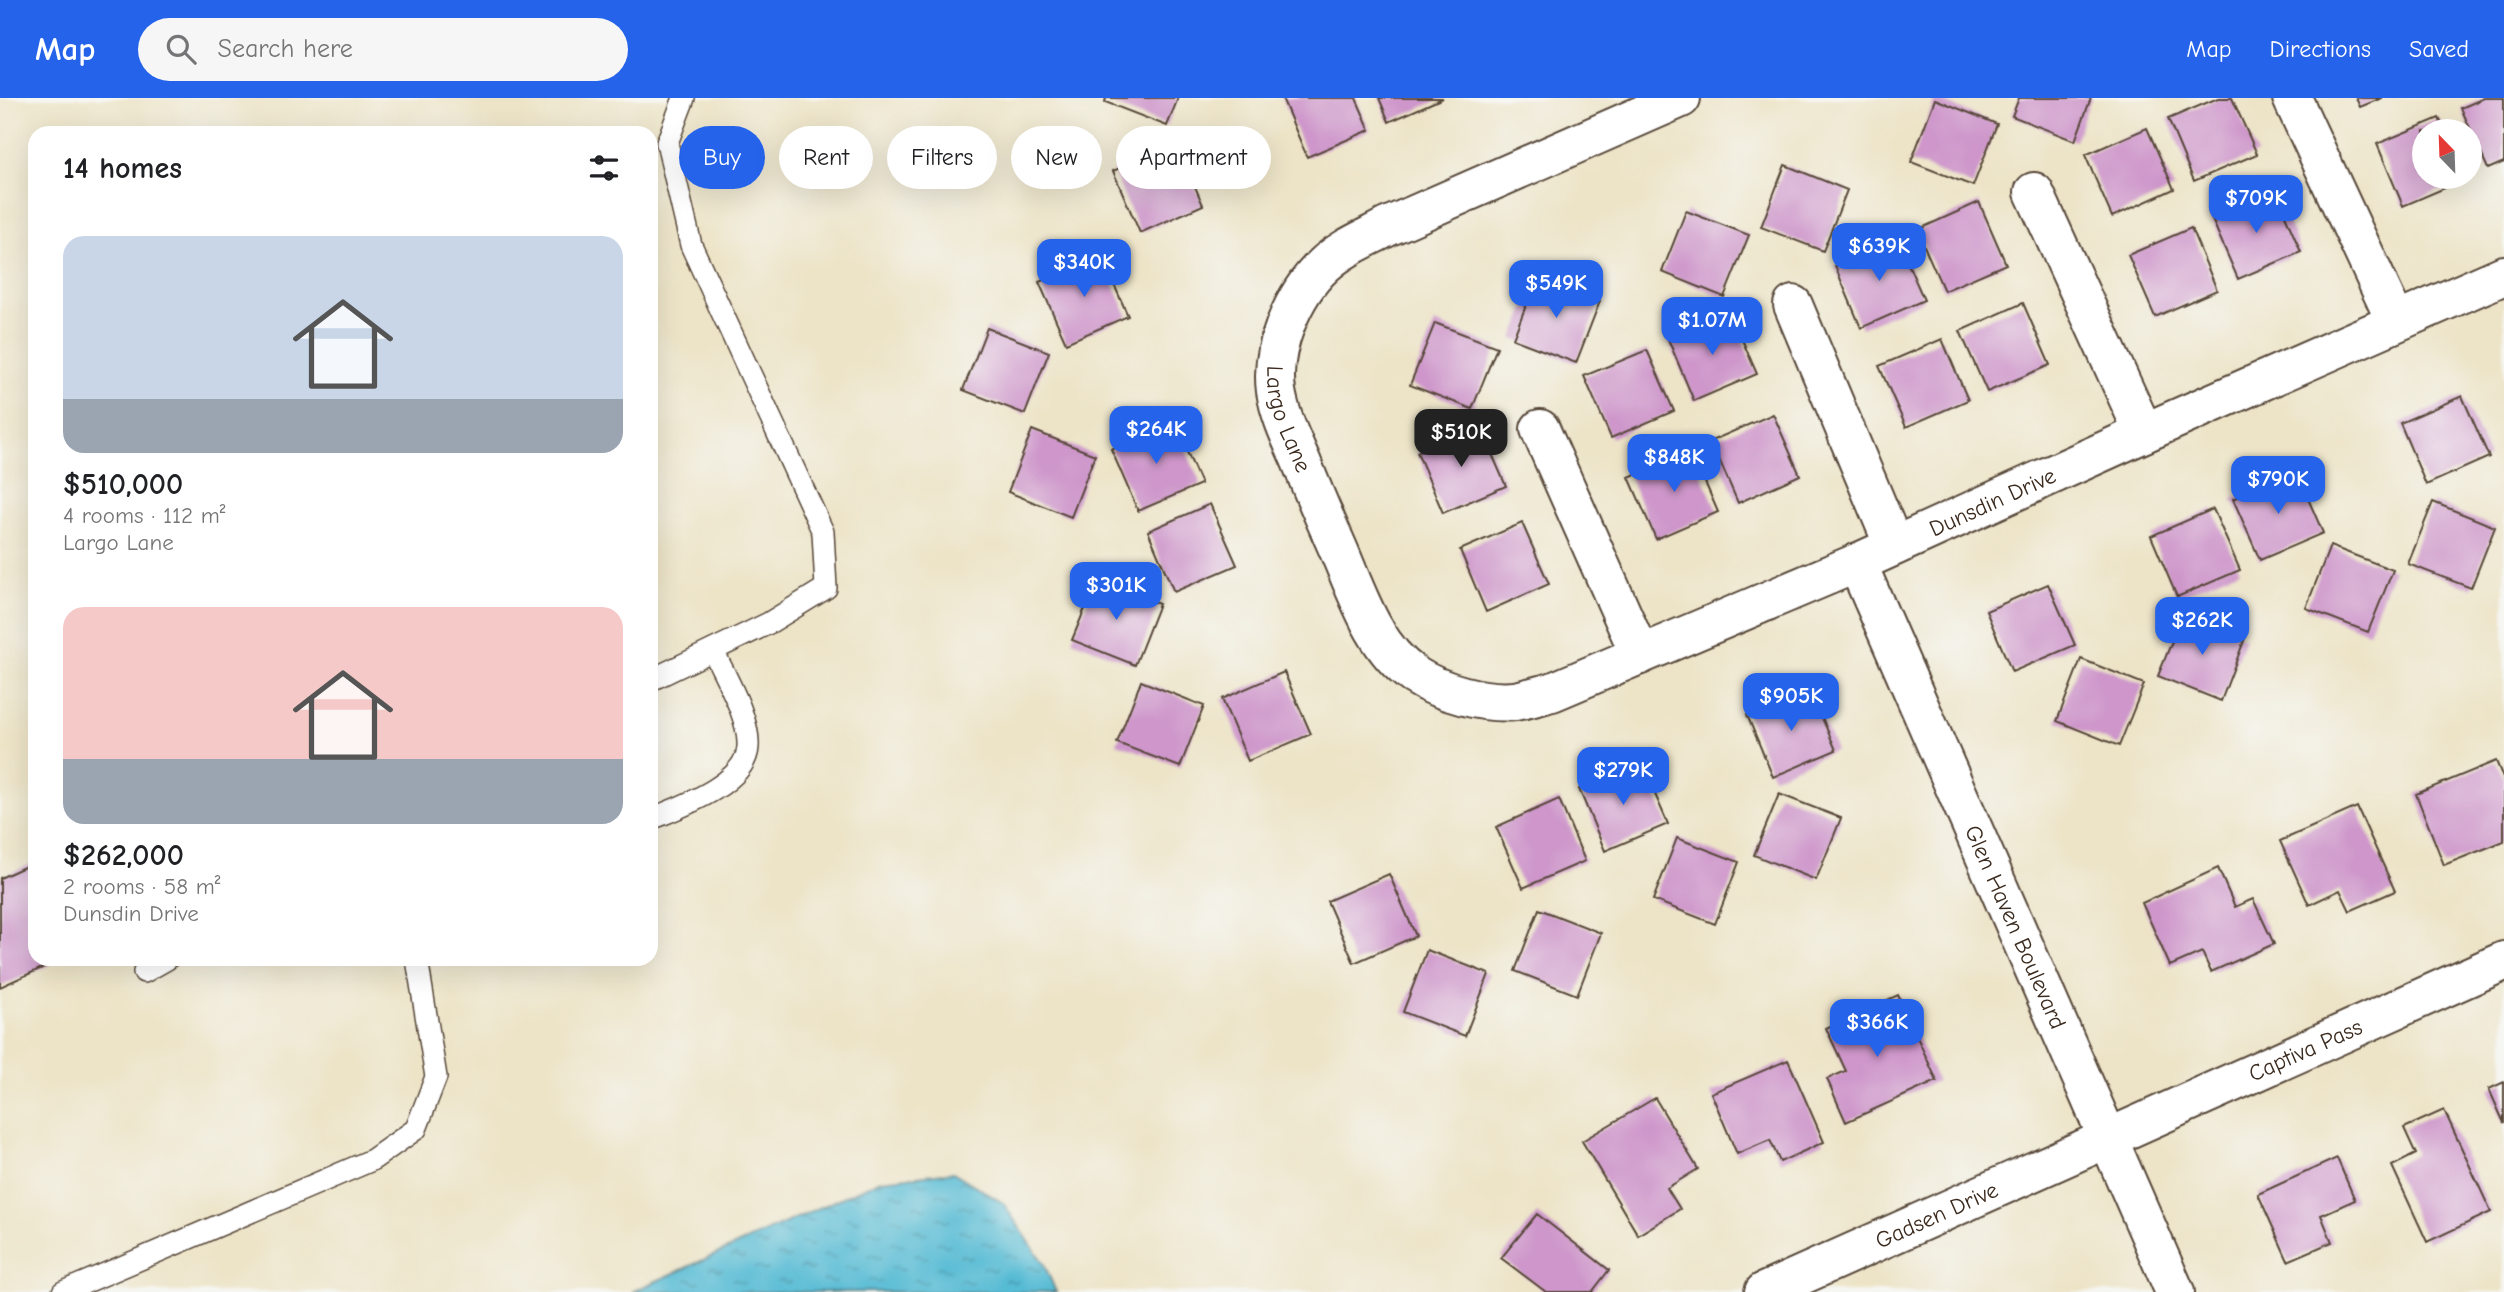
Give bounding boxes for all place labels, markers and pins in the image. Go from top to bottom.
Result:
pin: $709K [2207,176,2305,235]
pin: $639K [1830,223,1928,283]
pin: $340K [1035,240,1133,299]
pin: $549K [1507,260,1605,320]
pin: $1.07M [1655,298,1769,357]
pin: $264K [1107,406,1205,466]
pin: $510K [1412,410,1510,469]
pin: $848K [1625,434,1723,494]
pin: $790K [2229,456,2327,516]
pin: $301K [1067,562,1165,622]
pin: $262K [2153,598,2251,657]
pin: $905K [1742,674,1840,733]
pin: $279K [1574,748,1672,807]
pin: $366K [1828,1000,1926,1059]

